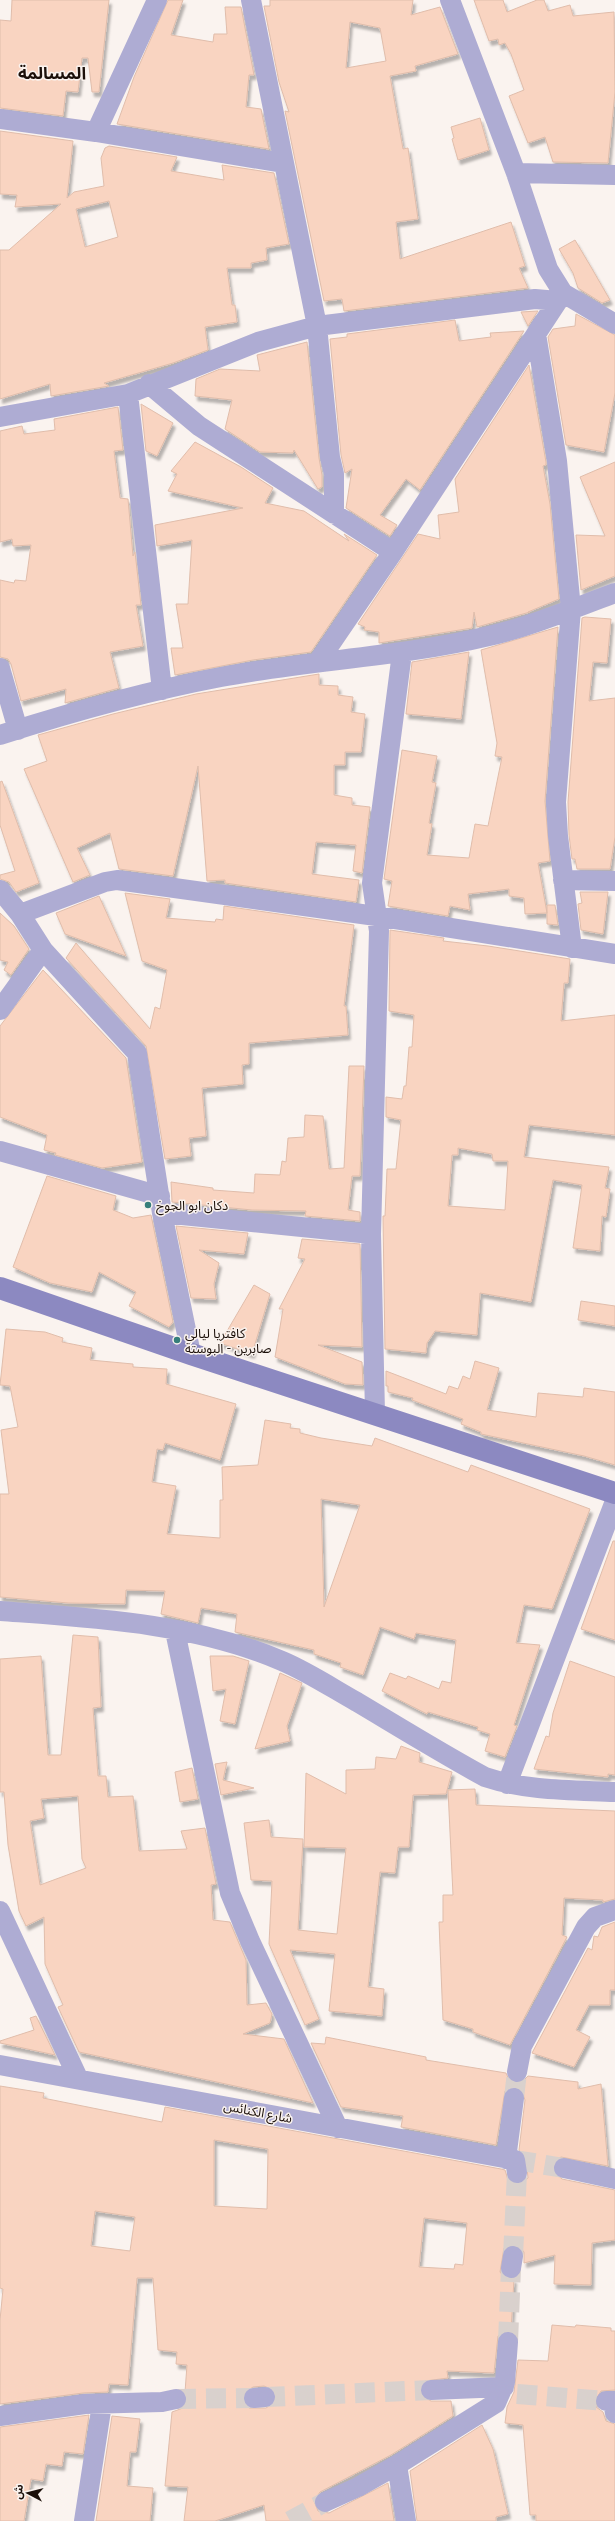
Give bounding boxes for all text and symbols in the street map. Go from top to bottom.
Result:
district label: المسالمة [18,63,86,84]
place label: دكان ابو الجوخ [156,1198,228,1216]
marker: دكان ابو الجوخ [143,1200,153,1210]
place label: كافتريا ليالي صابرين - البوستة [185,1326,272,1357]
marker: كافتريا ليالي صابرين - البوستة [172,1335,182,1345]
street label: شارع الكنائس [222,2098,294,2129]
north arrow [8,2473,48,2513]
text: ش [11,2484,26,2500]

